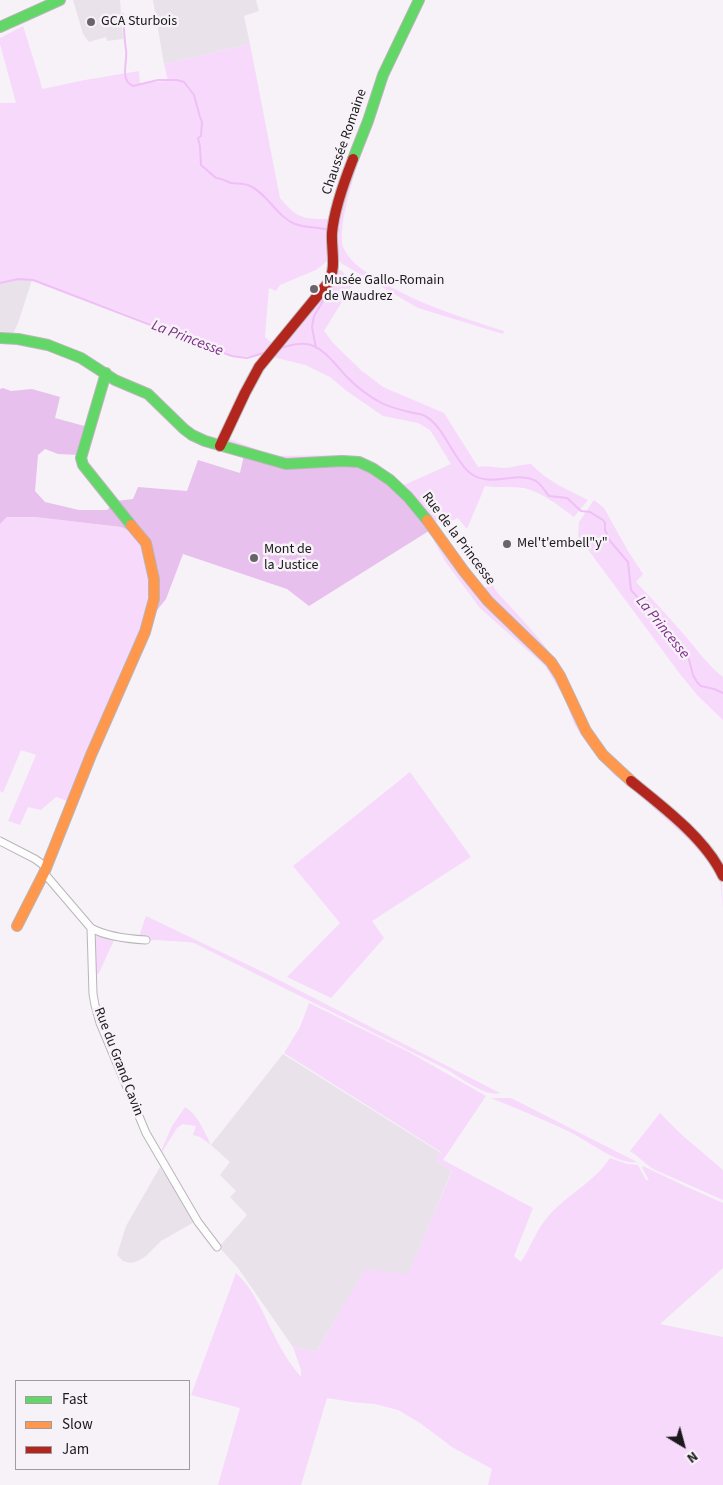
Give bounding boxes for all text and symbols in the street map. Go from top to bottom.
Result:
place label: GCA Sturbois [101,14,177,30]
marker: GCA Sturbois [85,16,97,28]
street label: Chaussée Romaine [319,87,371,197]
place label: Musée Gallo-Romain de Waudrez [324,273,444,306]
marker: Musée Gallo-Romain de Waudrez [308,283,320,295]
water label: La Princesse [149,317,225,361]
street label: Rue de la Princesse [418,489,498,589]
place label: Mel't'embell"y" [517,536,608,552]
marker: Mel't'embell"y" [501,538,513,550]
place label: Mont de la Justice [264,542,319,574]
marker: Mont de la Justice [248,552,260,564]
water label: La Princesse [631,593,693,663]
street label: Rue du Grand Cavin [90,1005,146,1119]
legend [15,1380,190,1470]
text: Fast [62,1389,88,1410]
text: Slow [62,1414,93,1435]
north arrow [658,1420,708,1470]
text: Jam [62,1439,89,1460]
text: N [682,1446,702,1468]

